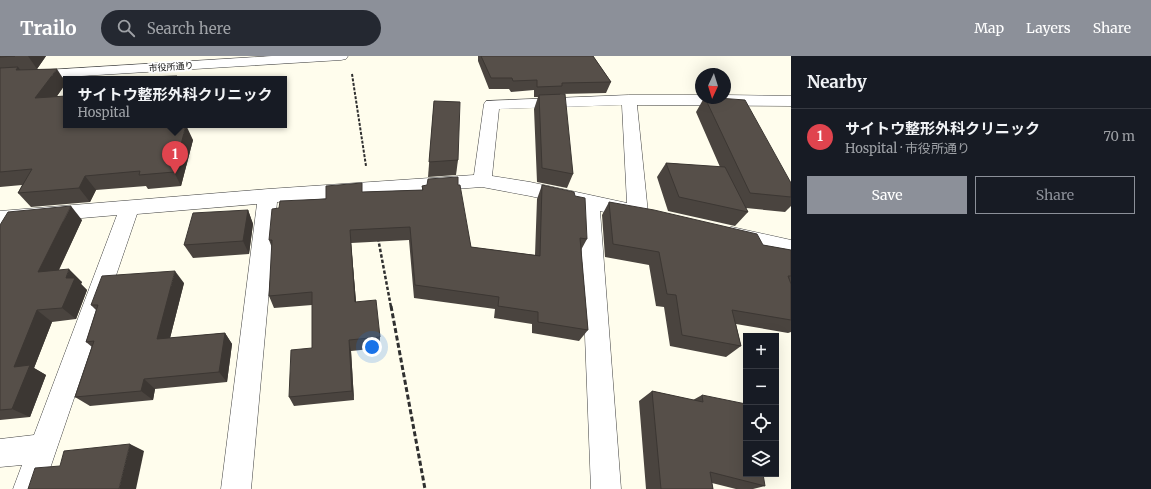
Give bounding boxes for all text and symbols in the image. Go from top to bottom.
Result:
search box [101,10,381,46]
text: Trailo [20,16,77,40]
icon: search [115,17,137,39]
text: Search here [147,19,231,38]
text: Map [974,19,1004,37]
text: Layers [1026,19,1071,37]
text: Share [1093,19,1131,37]
street label: 市役所通り [148,59,194,74]
north arrow [695,68,731,104]
text: Nearby [807,71,867,93]
popup [63,76,287,128]
text: サイトウ整形外科クリニック [77,85,273,104]
text: Hospital [77,104,130,121]
text: サイトウ整形外科クリニック [845,119,1040,138]
text: 1 [817,128,823,145]
text: 70 m [1104,128,1135,145]
text: Hospital · 市役所通り [845,140,970,157]
pin: 1 [162,141,188,174]
button: Save [807,176,967,214]
button: Share [975,176,1135,214]
map controls [743,333,779,477]
button: + [743,333,779,369]
your location [362,337,382,357]
button: − [743,369,779,405]
button: locate [743,405,779,441]
button: layers [743,441,779,477]

